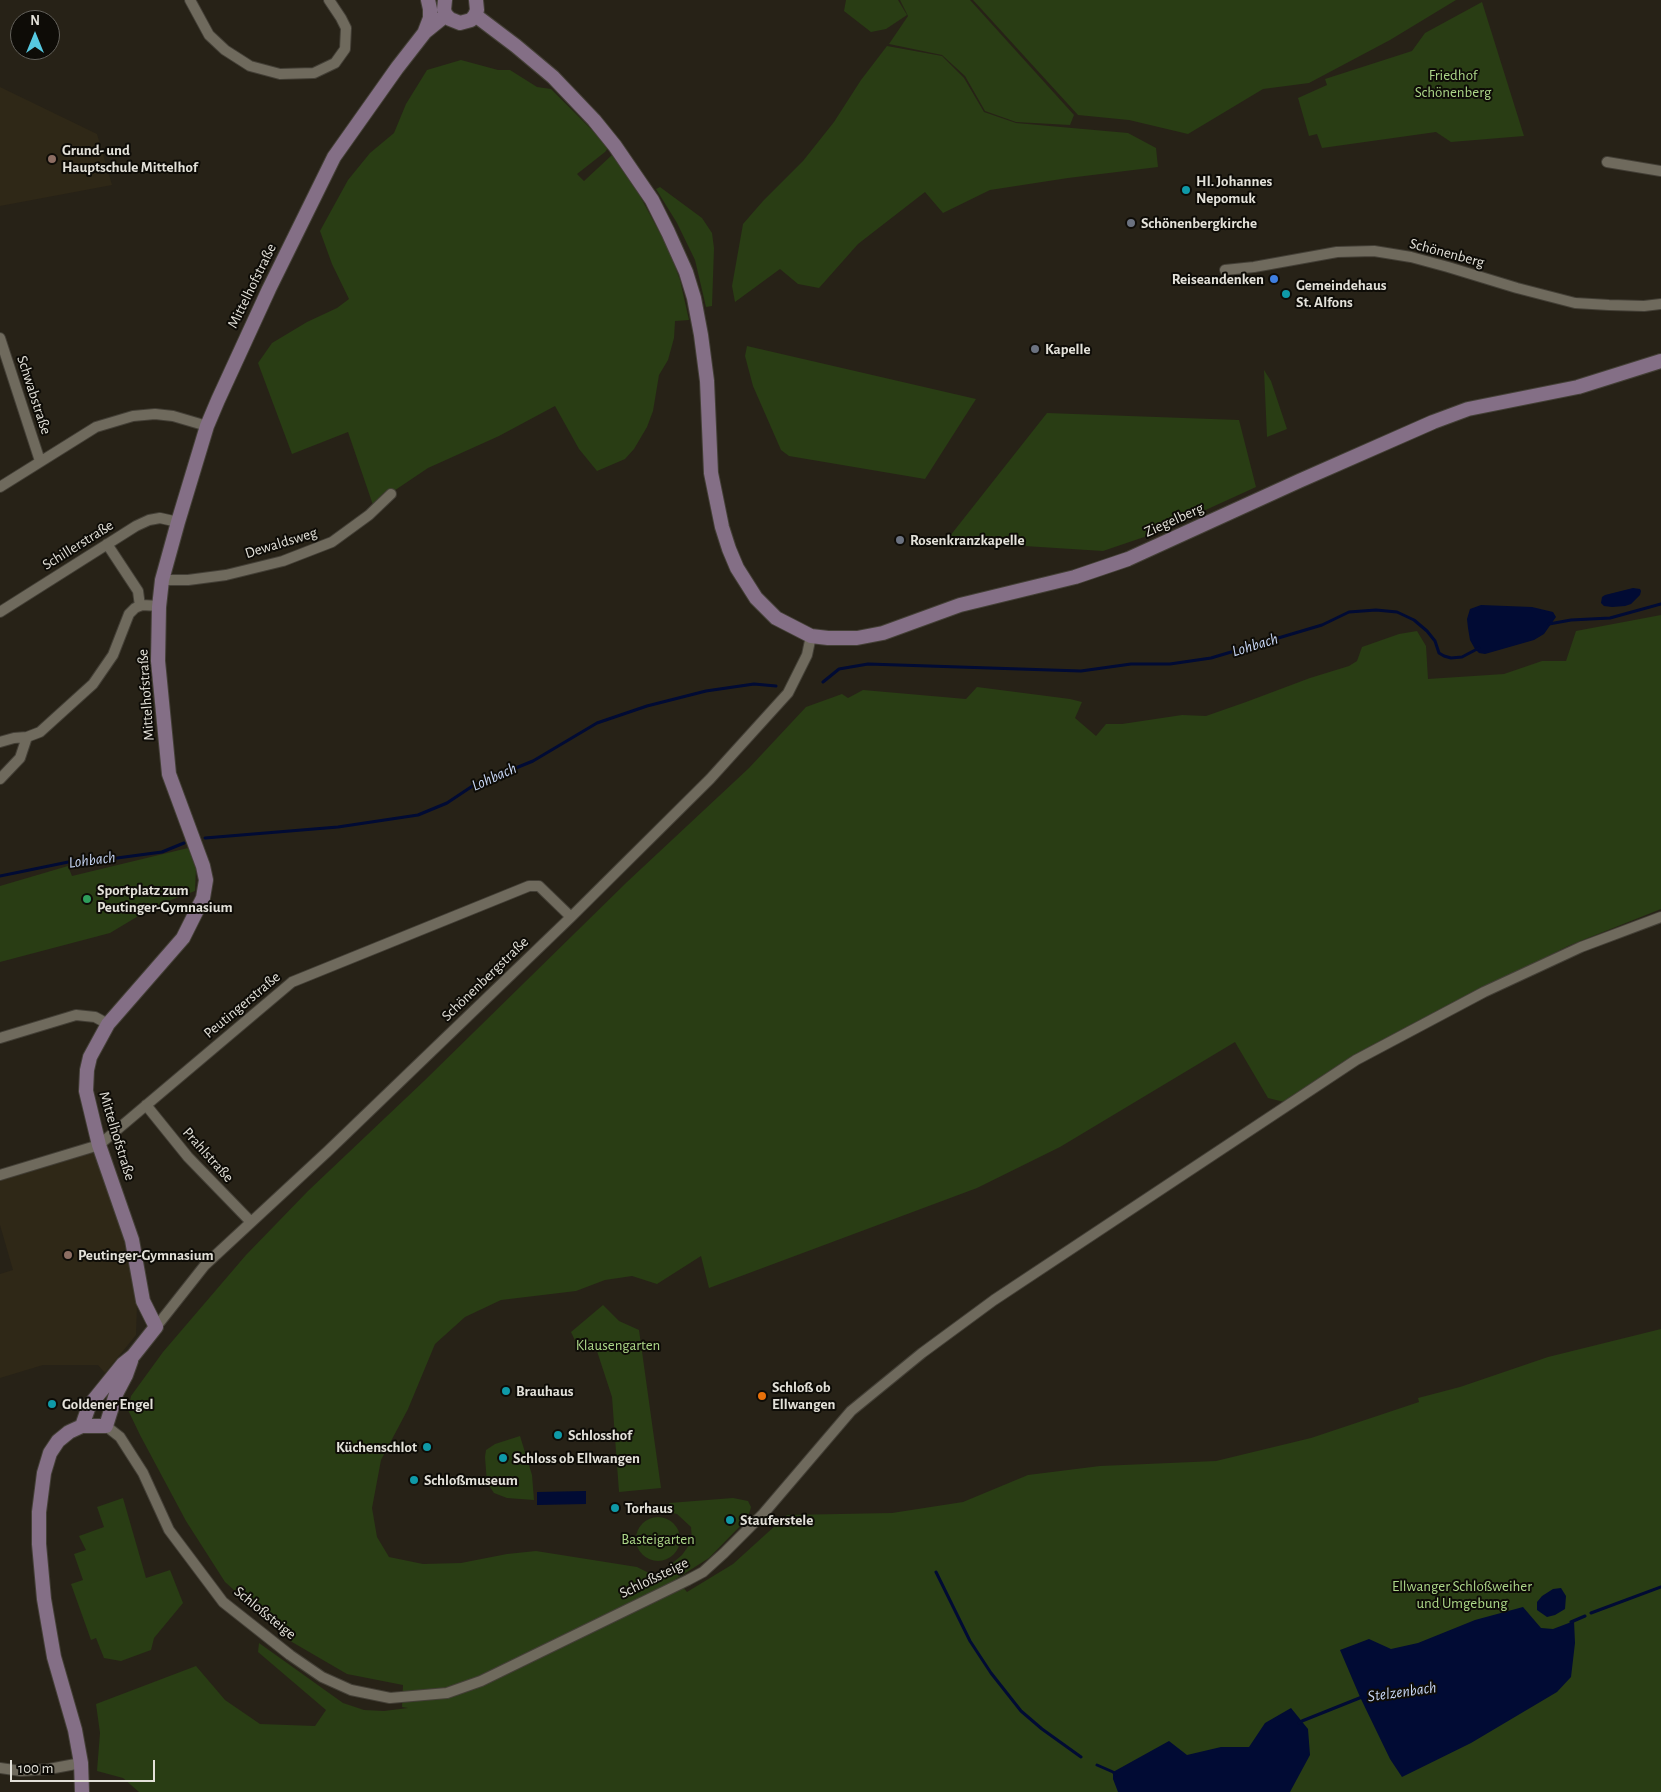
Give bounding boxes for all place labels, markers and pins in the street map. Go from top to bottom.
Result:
place label: Grund- und Hauptschule Mittelhof [62,141,198,176]
marker: Grund- und Hauptschule Mittelhof [46,153,58,165]
place label: Hl. Johannes Nepomuk [1196,172,1272,207]
marker: Hl. Johannes Nepomuk [1180,184,1192,196]
place label: Schönenbergkirche [1141,214,1257,232]
marker: Schönenbergkirche [1125,217,1137,229]
place label: Reiseandenken [1172,270,1264,288]
marker: Reiseandenken [1268,273,1280,285]
place label: Gemeindehaus St. Alfons [1296,276,1387,311]
marker: Gemeindehaus St. Alfons [1280,288,1292,300]
place label: Kapelle [1045,340,1091,358]
marker: Kapelle [1029,343,1041,355]
place label: Rosenkranzkapelle [910,531,1025,549]
marker: Rosenkranzkapelle [894,534,906,546]
place label: Sportplatz zum Peutinger-Gymnasium [97,881,233,916]
marker: Sportplatz zum Peutinger-Gymnasium [81,893,93,905]
place label: Peutinger-Gymnasium [78,1246,214,1264]
marker: Peutinger-Gymnasium [62,1249,74,1261]
place label: Schloß ob Ellwangen [772,1378,835,1413]
place label: Brauhaus [516,1382,574,1400]
marker: Brauhaus [500,1385,512,1397]
marker: Schloß ob Ellwangen [756,1390,768,1402]
place label: Goldener Engel [62,1395,153,1413]
marker: Goldener Engel [46,1398,58,1410]
place label: Schlosshof [568,1426,632,1444]
marker: Schlosshof [552,1429,564,1441]
place label: Küchenschlot [336,1438,417,1456]
marker: Küchenschlot [421,1441,433,1453]
place label: Schloss ob Ellwangen [513,1449,640,1467]
marker: Schloss ob Ellwangen [497,1452,509,1464]
place label: Schloßmuseum [424,1471,518,1489]
marker: Schloßmuseum [408,1474,420,1486]
place label: Torhaus [625,1499,673,1517]
marker: Torhaus [609,1502,621,1514]
place label: Stauferstele [740,1511,813,1529]
marker: Stauferstele [724,1514,736,1526]

